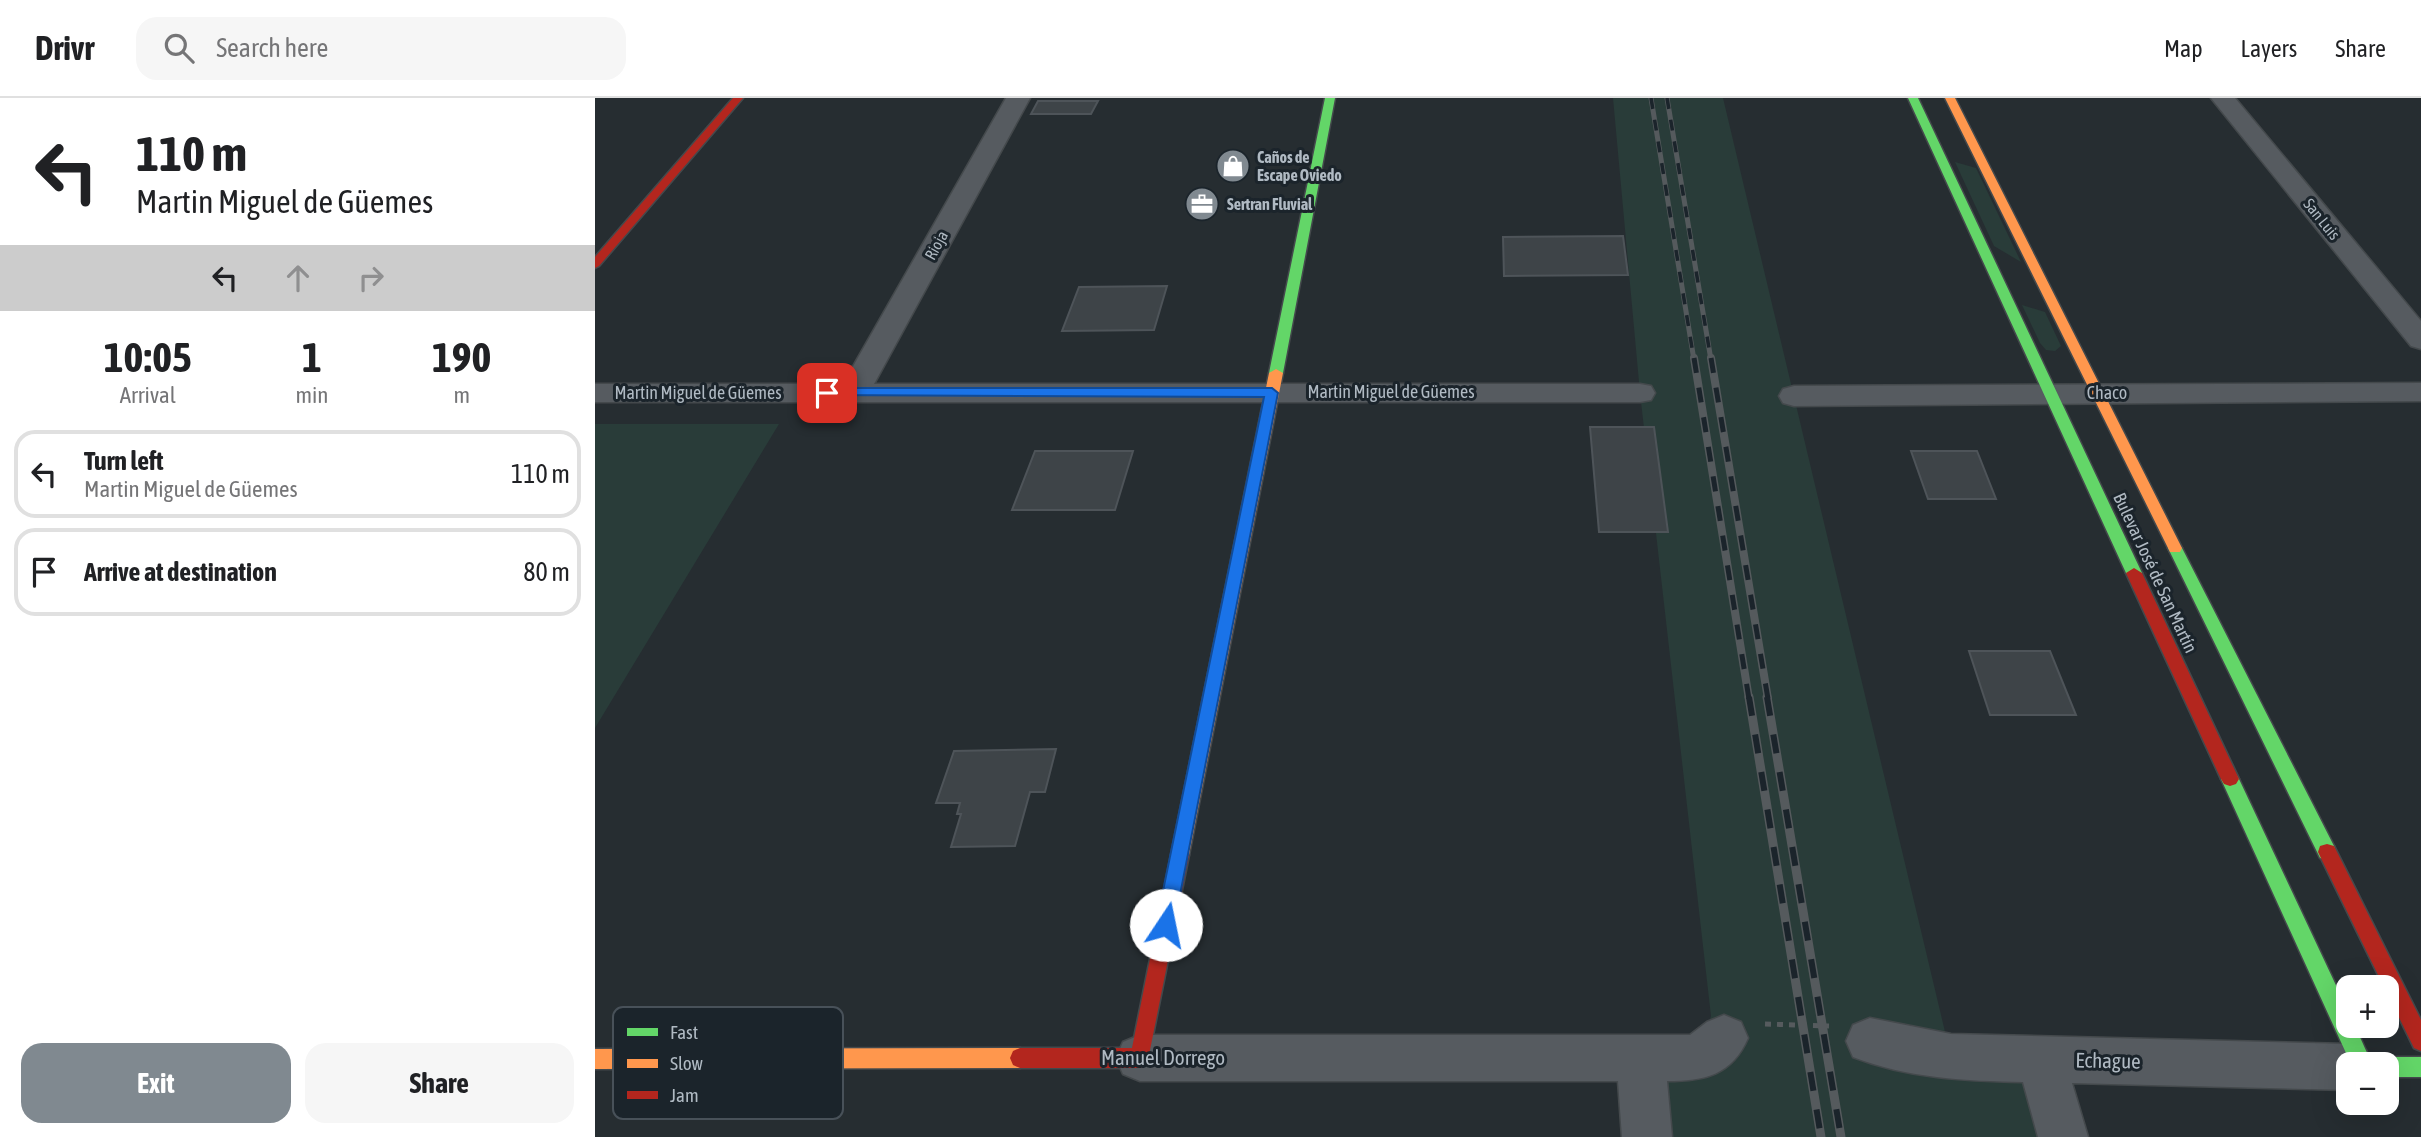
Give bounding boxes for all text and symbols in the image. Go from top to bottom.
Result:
search box [136,17,626,80]
text: Drivr [35,29,94,67]
icon: search [160,29,198,67]
text: Search here [216,33,328,63]
text: Map [2164,35,2203,62]
text: Layers [2241,35,2297,62]
text: Share [2335,35,2386,62]
text: 110 m [136,125,247,181]
icon: left [21,126,112,217]
shop icon: Caños de Escape Oviedo [1214,147,1252,185]
place label: Caños de Escape Oviedo [1257,148,1342,184]
text: Martin Miguel de Güemes [136,183,433,220]
office icon: Sertran Fluvial [1183,185,1221,223]
place label: Sertran Fluvial [1227,195,1313,213]
street label: San Luis [2300,195,2344,243]
street label: Rioja [921,227,952,263]
icon: left [206,259,244,297]
icon: ahead [279,259,317,297]
icon: right [352,259,390,297]
text: 10:05 [104,333,192,381]
text: 1 [302,333,322,381]
text: 190 [432,333,491,381]
pin [797,363,857,423]
icon: arrive [808,374,846,412]
street label: Martin Miguel de Güemes [1307,381,1475,402]
text: Arrival [120,382,176,408]
text: min [295,382,328,408]
text: m [453,382,470,408]
street label: Martin Miguel de Güemes [614,382,782,403]
street label: Chaco [2087,382,2127,403]
text: Turn left [84,446,164,476]
icon: left [25,455,63,493]
text: 110 m [511,459,570,489]
text: Martin Miguel de Güemes [84,476,298,502]
street label: Bulevar José de San Martín [2109,489,2202,656]
icon: arrive [25,553,63,591]
text: Arrive at destination [84,557,277,587]
text: 80 m [523,557,570,587]
position arrow [1129,888,1203,962]
map controls [2336,975,2399,1115]
button: + [2336,975,2399,1038]
legend [613,1007,843,1119]
text: Fast [670,1021,698,1043]
button: Exit [21,1043,291,1123]
button: Share [305,1043,574,1123]
street label: Manuel Dorrego [1101,1045,1225,1069]
street label: Echague [2075,1047,2141,1073]
text: Slow [670,1052,704,1074]
button: − [2336,1052,2399,1115]
text: Jam [670,1084,699,1106]

